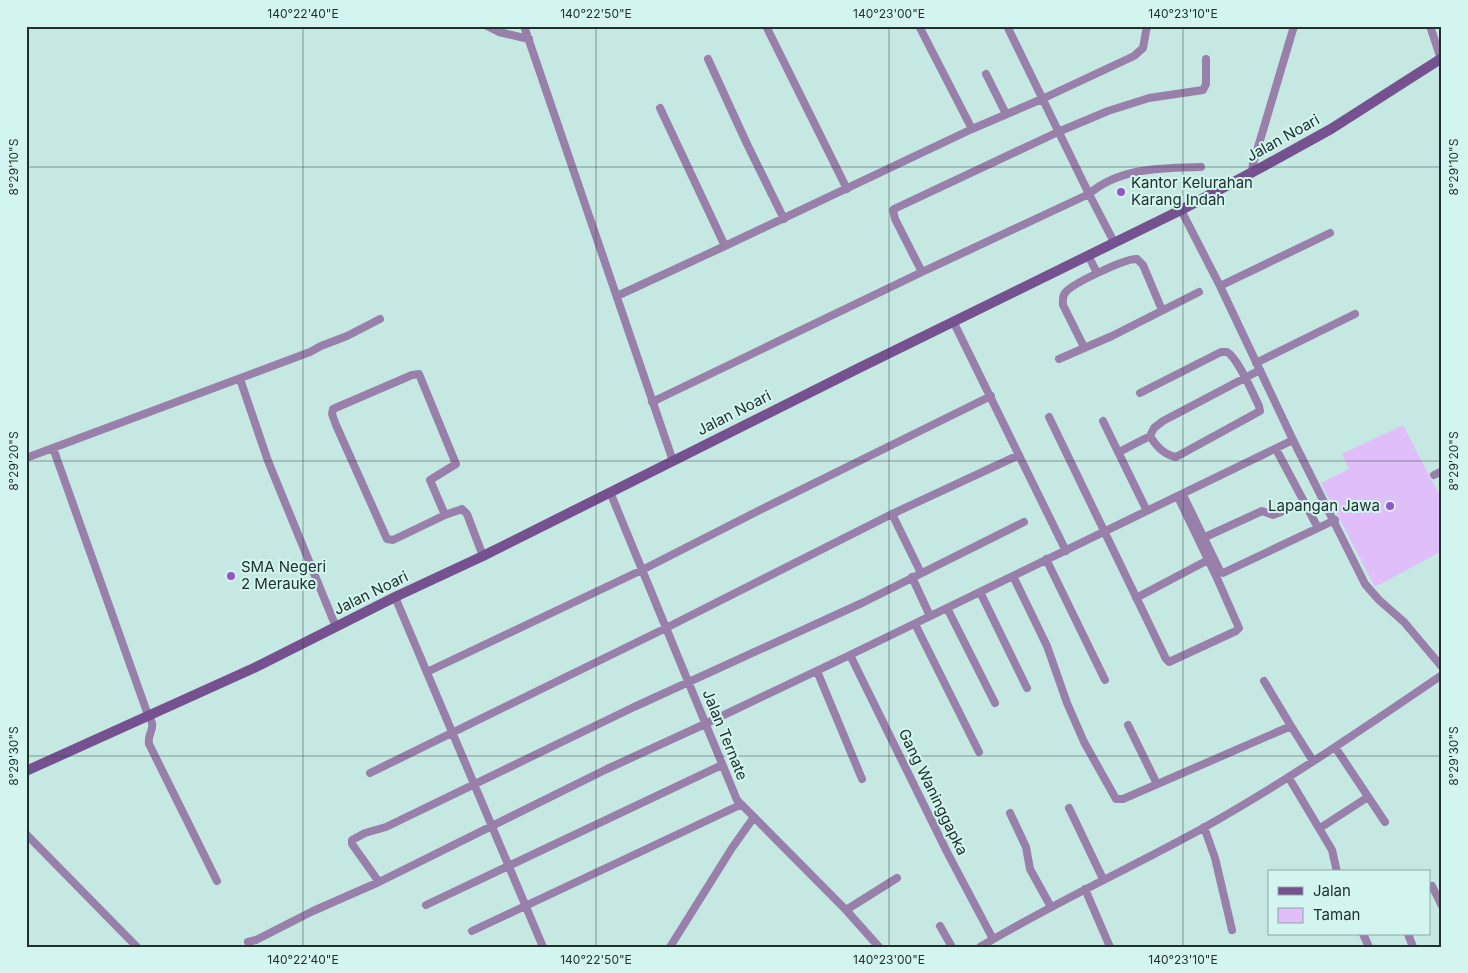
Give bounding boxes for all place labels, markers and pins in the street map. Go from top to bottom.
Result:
place label: Kantor Kelurahan Karang Indah [1131,173,1253,209]
marker: Kantor Kelurahan Karang Indah [1115,186,1127,198]
place label: Lapangan Jawa [1268,496,1380,515]
marker: Lapangan Jawa [1384,500,1396,512]
place label: SMA Negeri 2 Merauke [241,557,326,593]
marker: SMA Negeri 2 Merauke [225,570,237,582]

